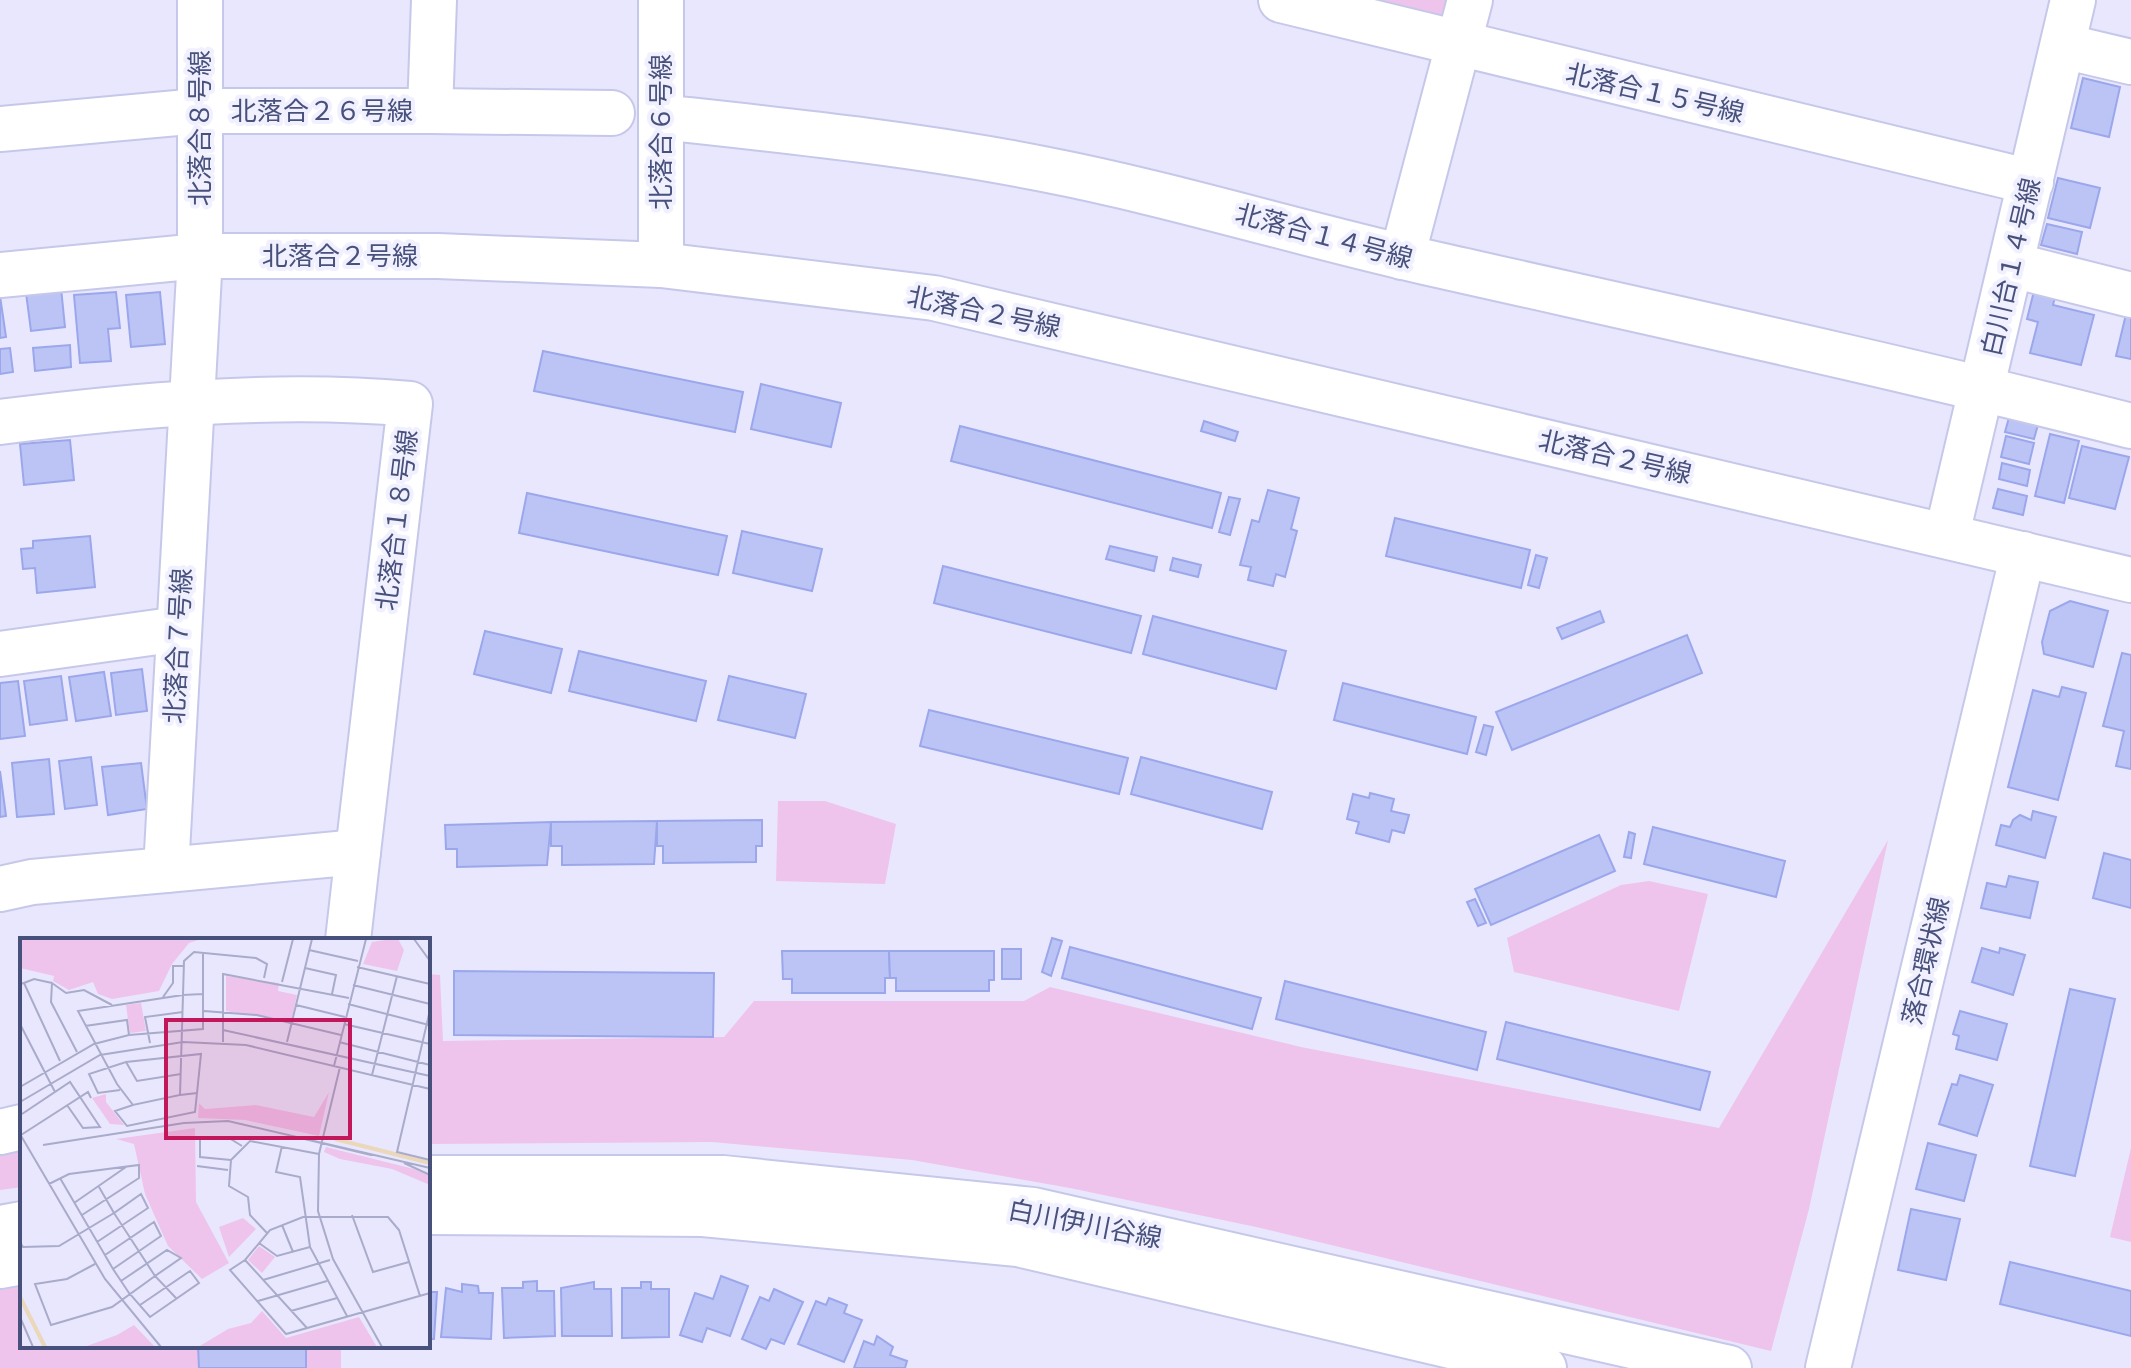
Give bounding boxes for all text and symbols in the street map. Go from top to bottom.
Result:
street label: 北落合８号線 [185,50,216,206]
street label: 北落合６号線 [646,54,677,210]
street label: 北落合１５号線 [1563,58,1747,129]
street label: 北落合２６号線 [231,96,413,127]
street label: 白川台１４号線 [1976,175,2047,359]
street label: 北落合１４号線 [1232,198,1416,275]
street label: 北落合２号線 [262,241,418,272]
street label: 北落合２号線 [904,281,1063,344]
street label: 北落合２号線 [1535,425,1694,490]
street label: 北落合１８号線 [371,428,424,612]
street label: 北落合７号線 [159,567,198,725]
street label: 落合環状線 [1897,894,1956,1028]
inset map [20,938,430,1348]
street label: 白川伊川谷線 [1005,1194,1164,1255]

